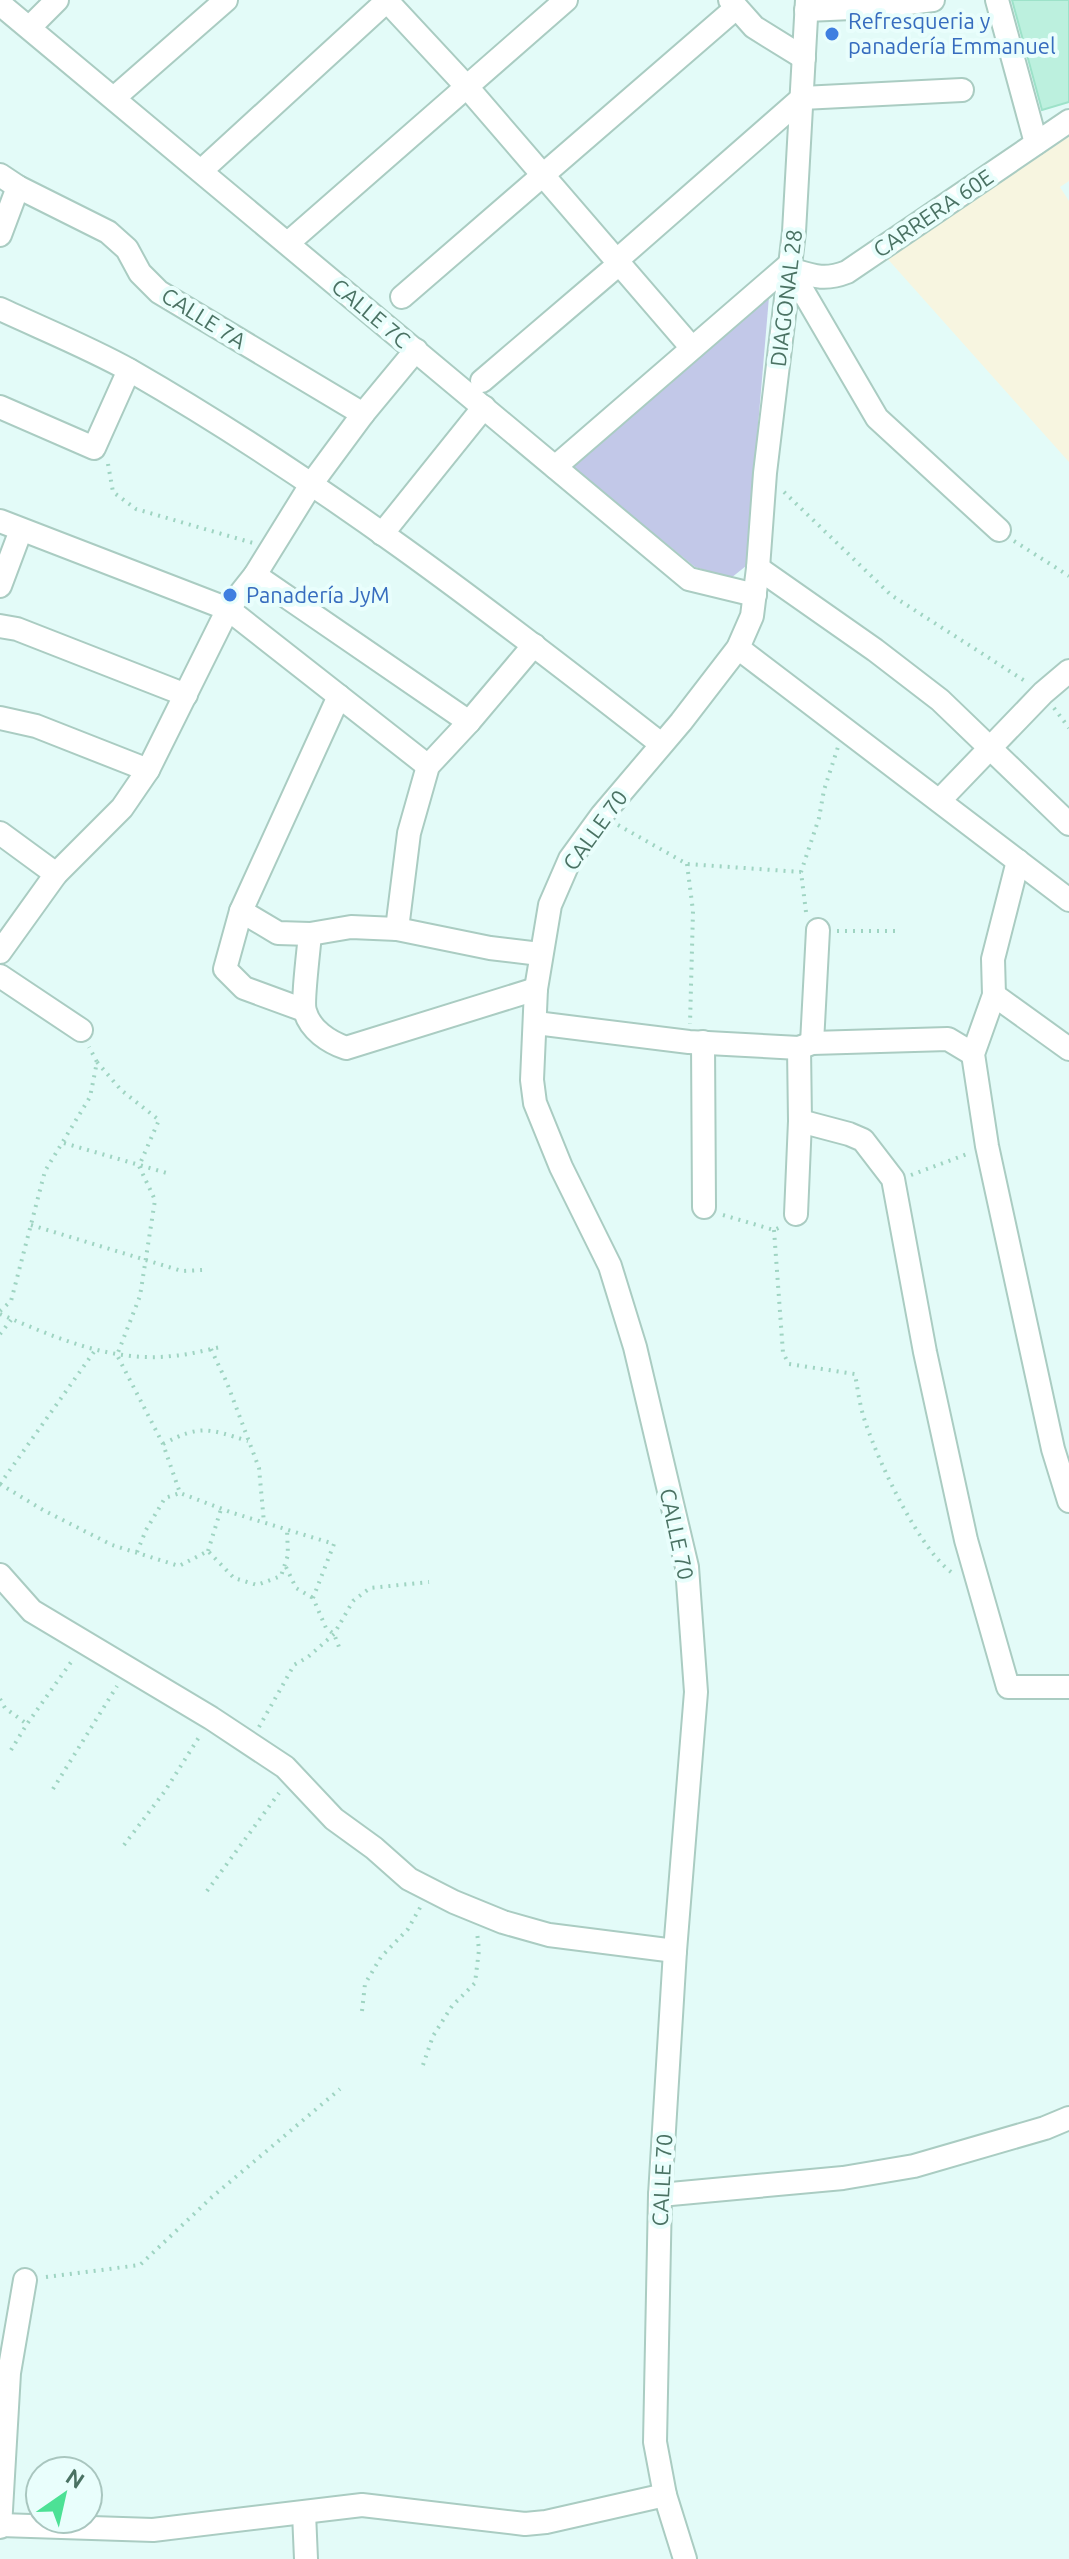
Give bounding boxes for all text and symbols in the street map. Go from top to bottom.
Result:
place label: Refresqueria y panadería Emmanuel [848,8,1056,58]
marker: Refresqueria y panadería Emmanuel [823,25,841,43]
street label: CARRERA 60E [868,163,997,262]
street label: DIAGONAL 28 [765,228,806,368]
street label: CALLE 7C [327,273,415,352]
street label: CALLE 7A [157,282,252,354]
place label: Panadería JyM [246,582,390,607]
marker: Panadería JyM [221,586,239,604]
street label: CALLE 70 [557,785,632,875]
street label: CALLE 70 [656,1486,699,1582]
street label: CALLE 70 [647,2133,676,2227]
north arrow [24,2455,104,2535]
text: N [62,2463,89,2493]

